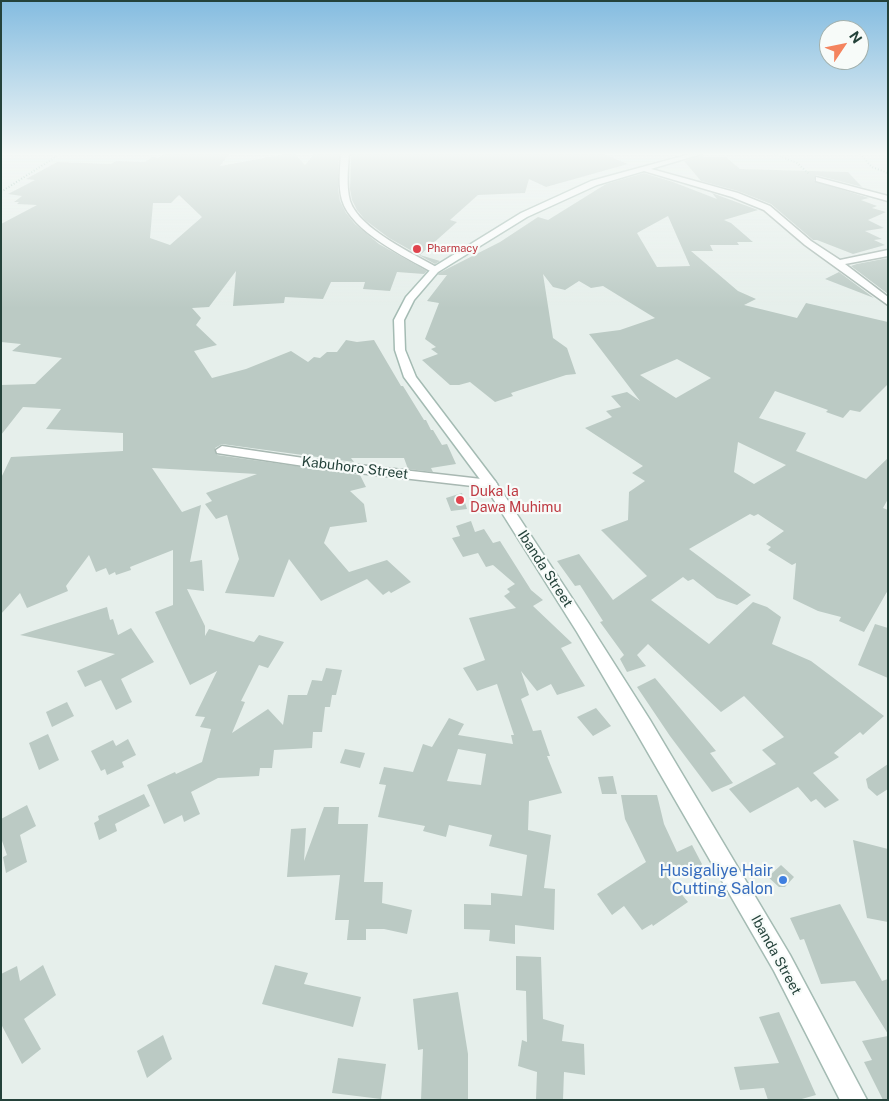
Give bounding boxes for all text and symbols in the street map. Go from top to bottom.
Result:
north arrow [819,20,869,70]
text: N [846,28,865,46]
place label: Pharmacy [427,242,478,256]
marker: Pharmacy [411,243,423,255]
street label: Kabuhoro Street [301,453,409,483]
place label: Duka la Dawa Muhimu [470,484,562,516]
marker: Duka la Dawa Muhimu [454,494,466,506]
street label: Ibanda Street [514,527,576,611]
place label: Husigaliye Hair Cutting Salon [659,861,773,899]
marker: Husigaliye Hair Cutting Salon [777,874,789,886]
street label: Ibanda Street [747,912,805,998]

